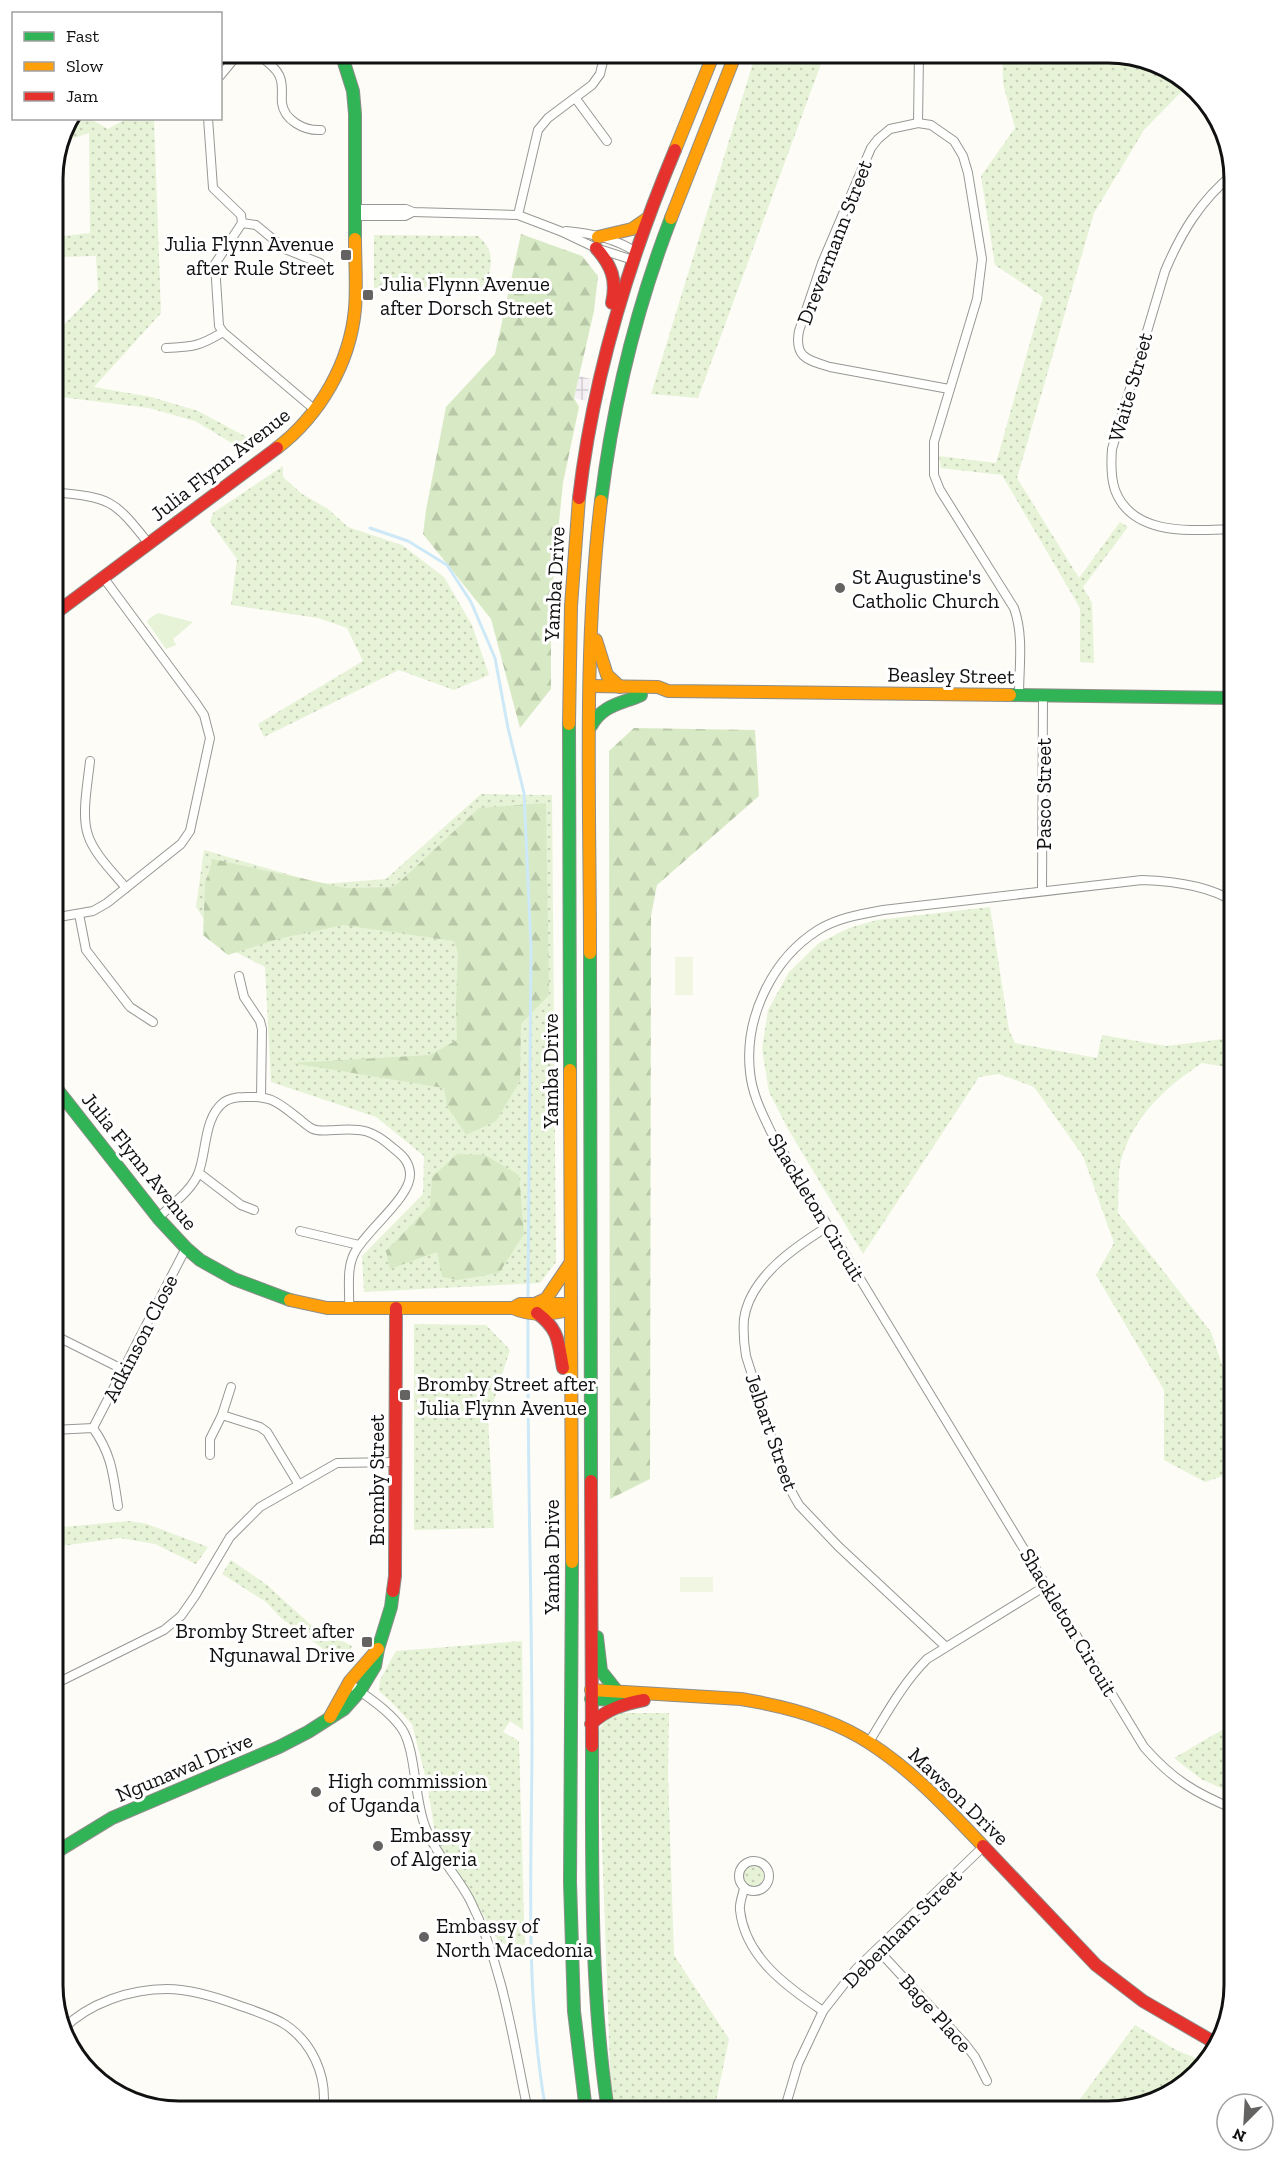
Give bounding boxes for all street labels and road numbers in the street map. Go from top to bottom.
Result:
street label: Drevermann Street [791,156,877,328]
street label: Waite Street [1102,329,1158,445]
street label: Julia Flynn Avenue [145,402,295,526]
street label: Yamba Drive [538,526,570,643]
street label: Beasley Street [887,661,1015,689]
street label: Pasco Street [1031,738,1056,850]
street label: Yamba Drive [538,1013,563,1130]
street label: Julia Flynn Avenue [77,1087,203,1235]
street label: Shackleton Circuit [763,1129,871,1286]
street label: Adkinson Close [97,1270,183,1406]
street label: Jelbart Street [740,1370,804,1494]
street label: Bromby Street [364,1414,389,1546]
street label: Yamba Drive [539,1499,564,1616]
street label: Shackleton Circuit [1015,1544,1123,1701]
street label: Ngunawal Drive [112,1727,256,1807]
street label: Mawson Drive [904,1742,1015,1850]
street label: Debenham Street [837,1863,967,1993]
street label: Bage Place [894,1969,978,2057]

